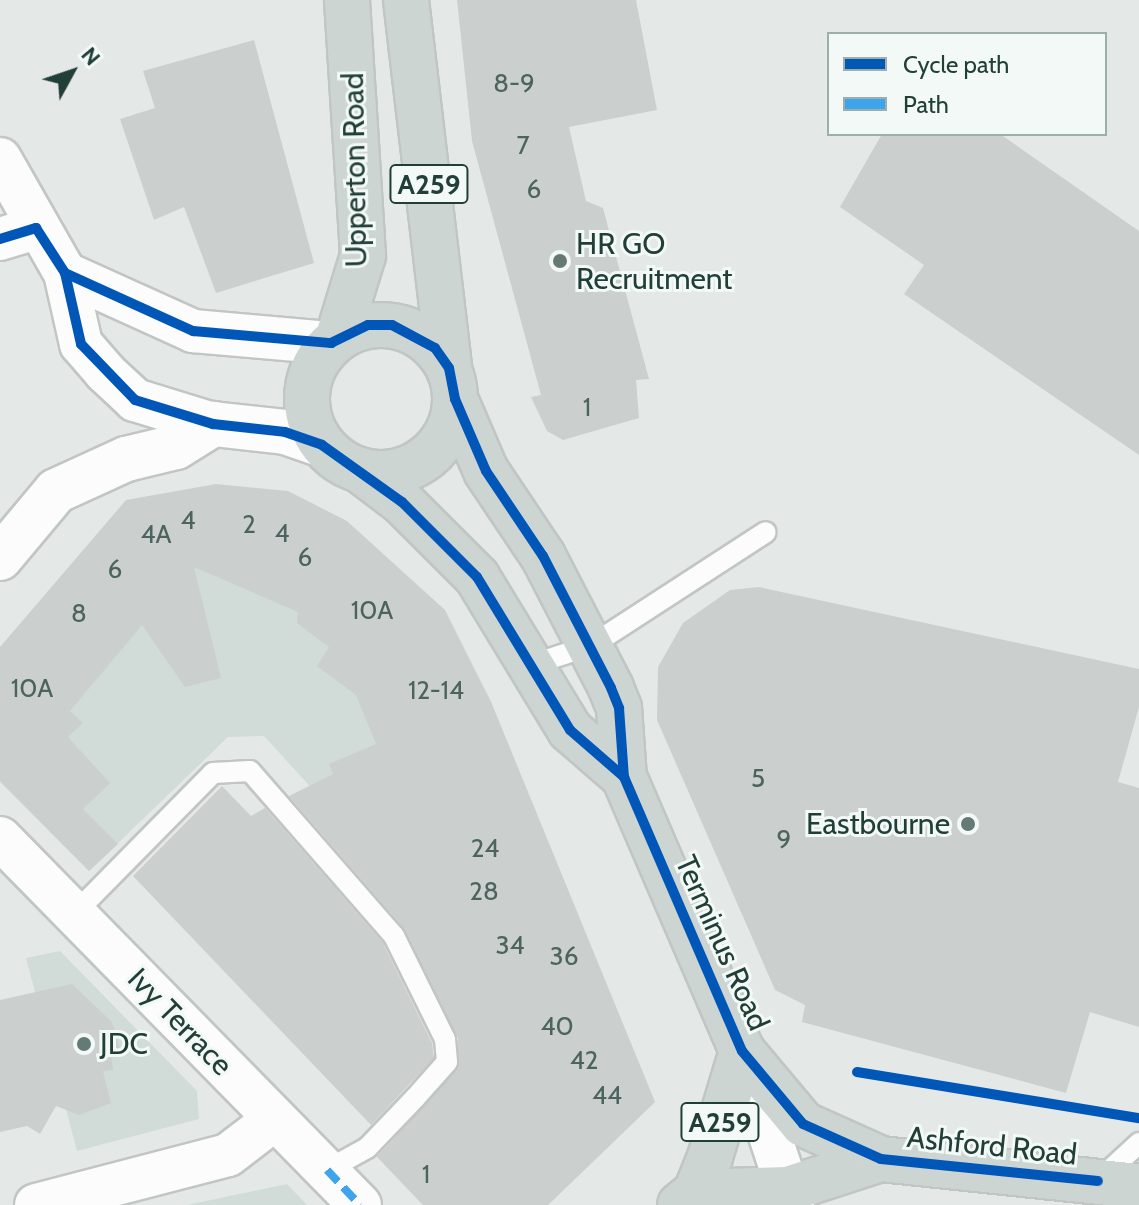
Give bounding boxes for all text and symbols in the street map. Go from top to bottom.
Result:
north arrow [32,32,112,112]
legend [827,32,1107,136]
text: N [75,42,106,71]
text: Cycle path [903,50,1009,79]
house number: 8-9 [493,68,535,100]
street label: Upperton Road [335,72,375,268]
text: Path [903,90,949,119]
house number: 7 [516,130,530,162]
road number: A259 [389,160,469,208]
house number: 6 [527,174,541,206]
place label: HR GO Recruitment [576,226,732,296]
marker: HR GO Recruitment [551,252,569,270]
house number: 1 [583,392,591,424]
house number: 4 [180,505,196,537]
house number: 2 [242,509,256,541]
house number: 4 [274,518,290,550]
house number: 4A [140,519,172,551]
house number: 6 [298,542,312,574]
house number: 6 [108,554,122,586]
house number: 10A [351,595,393,627]
house number: 8 [71,598,87,630]
house number: 10A [11,673,53,705]
house number: 12-14 [408,675,464,707]
house number: 5 [751,763,765,795]
place label: Eastbourne [806,806,950,842]
marker: Eastbourne [957,813,979,835]
house number: 9 [777,824,791,856]
house number: 24 [471,833,499,865]
street label: Terminus Road [667,850,777,1036]
house number: 28 [469,876,499,908]
house number: 34 [495,930,525,962]
house number: 36 [550,941,578,973]
street label: Ivy Terrace [120,961,240,1083]
house number: 40 [540,1011,574,1043]
place label: JDC [100,1026,148,1062]
marker: JDC [75,1035,93,1053]
house number: 42 [570,1045,598,1077]
house number: 44 [592,1080,622,1112]
road number: A259 [680,1098,760,1146]
street label: Ashford Road [905,1119,1079,1173]
house number: 1 [422,1159,430,1191]

